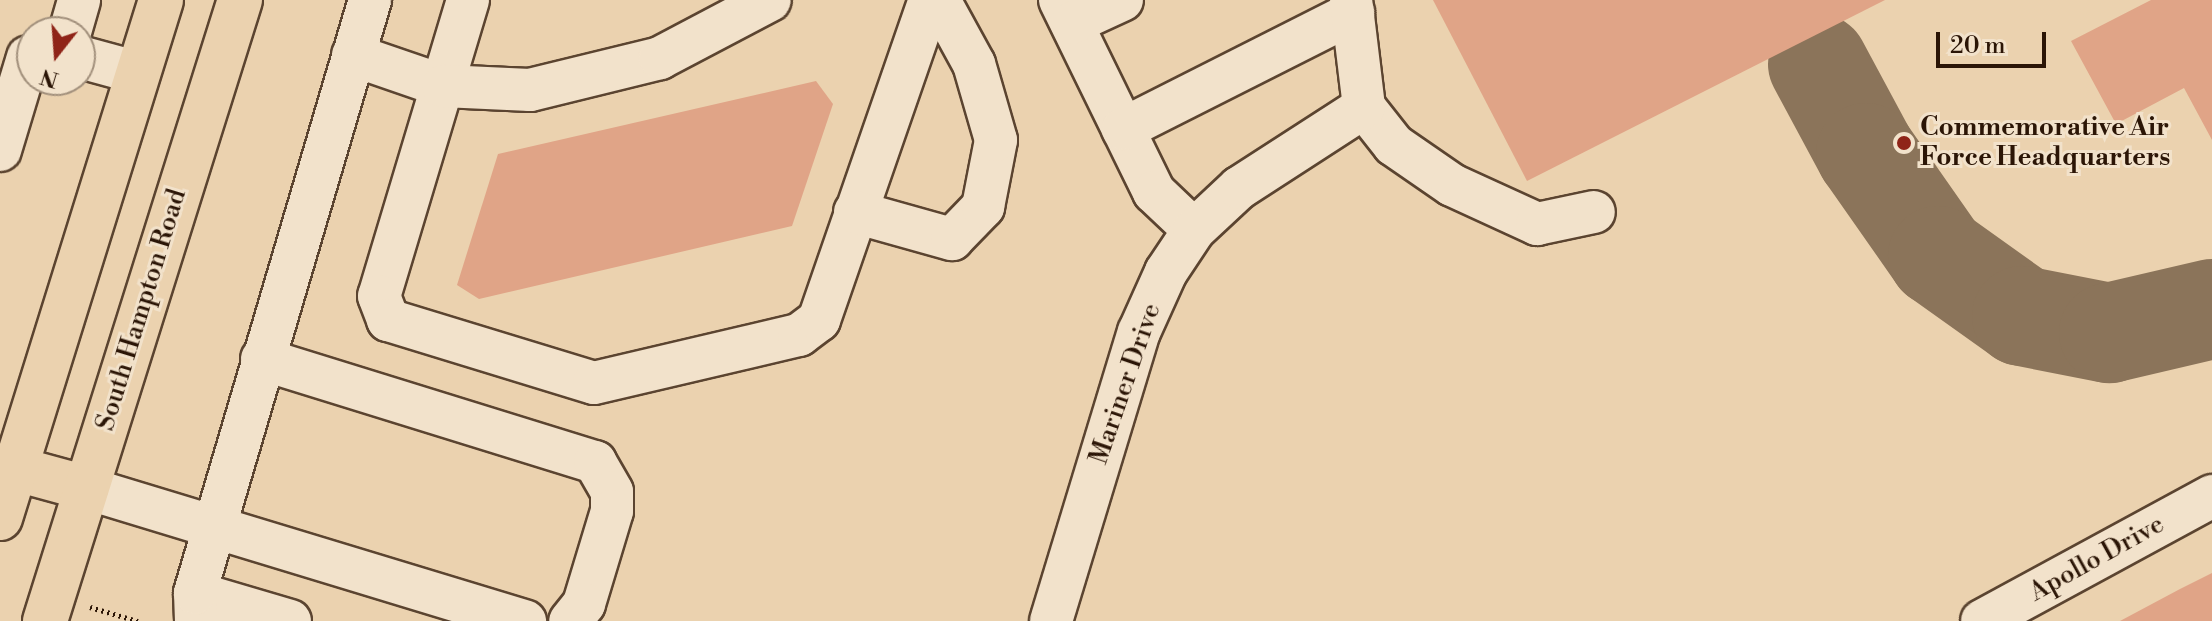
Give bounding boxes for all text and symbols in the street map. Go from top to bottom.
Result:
north arrow [16,16,96,96]
scale bar [1940,16,2050,66]
text: 20 m [1950,31,2006,61]
text: N [37,62,62,93]
place label: Commemorative Air Force Headquarters [1920,112,2170,174]
marker: Commemorative Air Force Headquarters [1895,134,1913,152]
street label: South Hampton Road [90,185,194,435]
street label: Mariner Drive [1084,300,1168,468]
street label: Apollo Drive [2024,509,2170,609]

